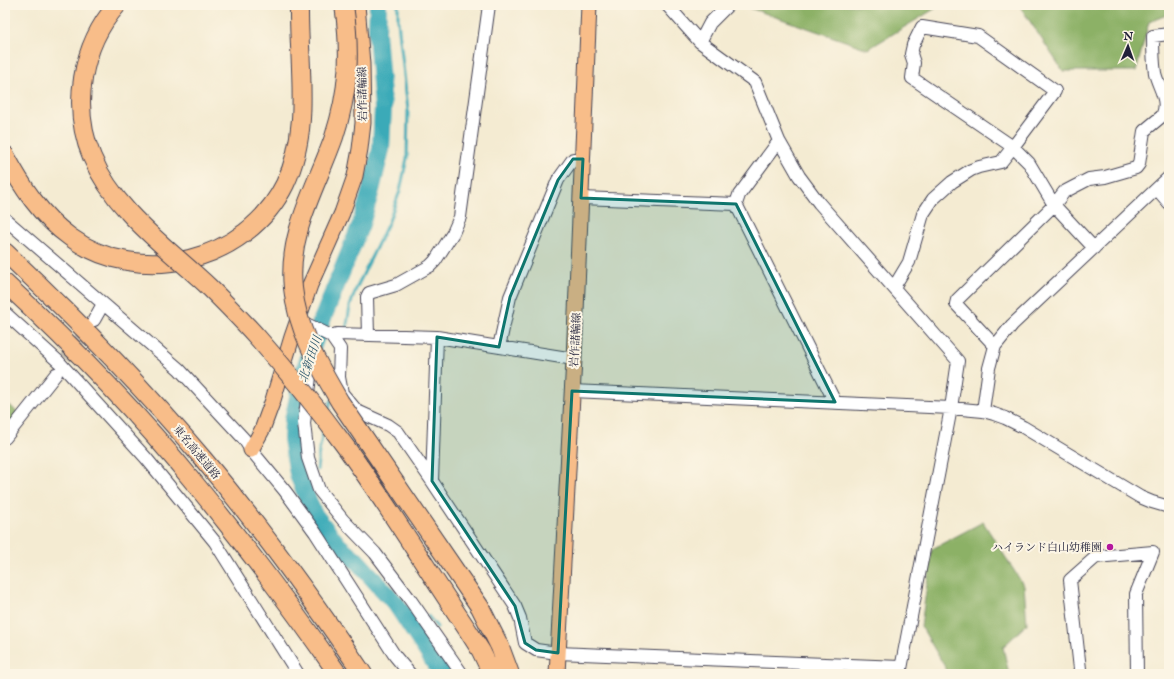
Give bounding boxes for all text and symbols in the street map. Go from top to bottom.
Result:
north arrow [1108,26,1148,66]
text: N [1122,30,1134,44]
street label: 岩作諸輪線 [356,66,370,122]
street label: 岩作諸輪線 [568,312,584,368]
water label: 北新田川 [296,332,326,384]
street label: 東名高速道路 [170,423,223,482]
place label: ハイランド白山幼稚園 [992,541,1102,555]
marker: ハイランド白山幼稚園 [1105,542,1115,552]

